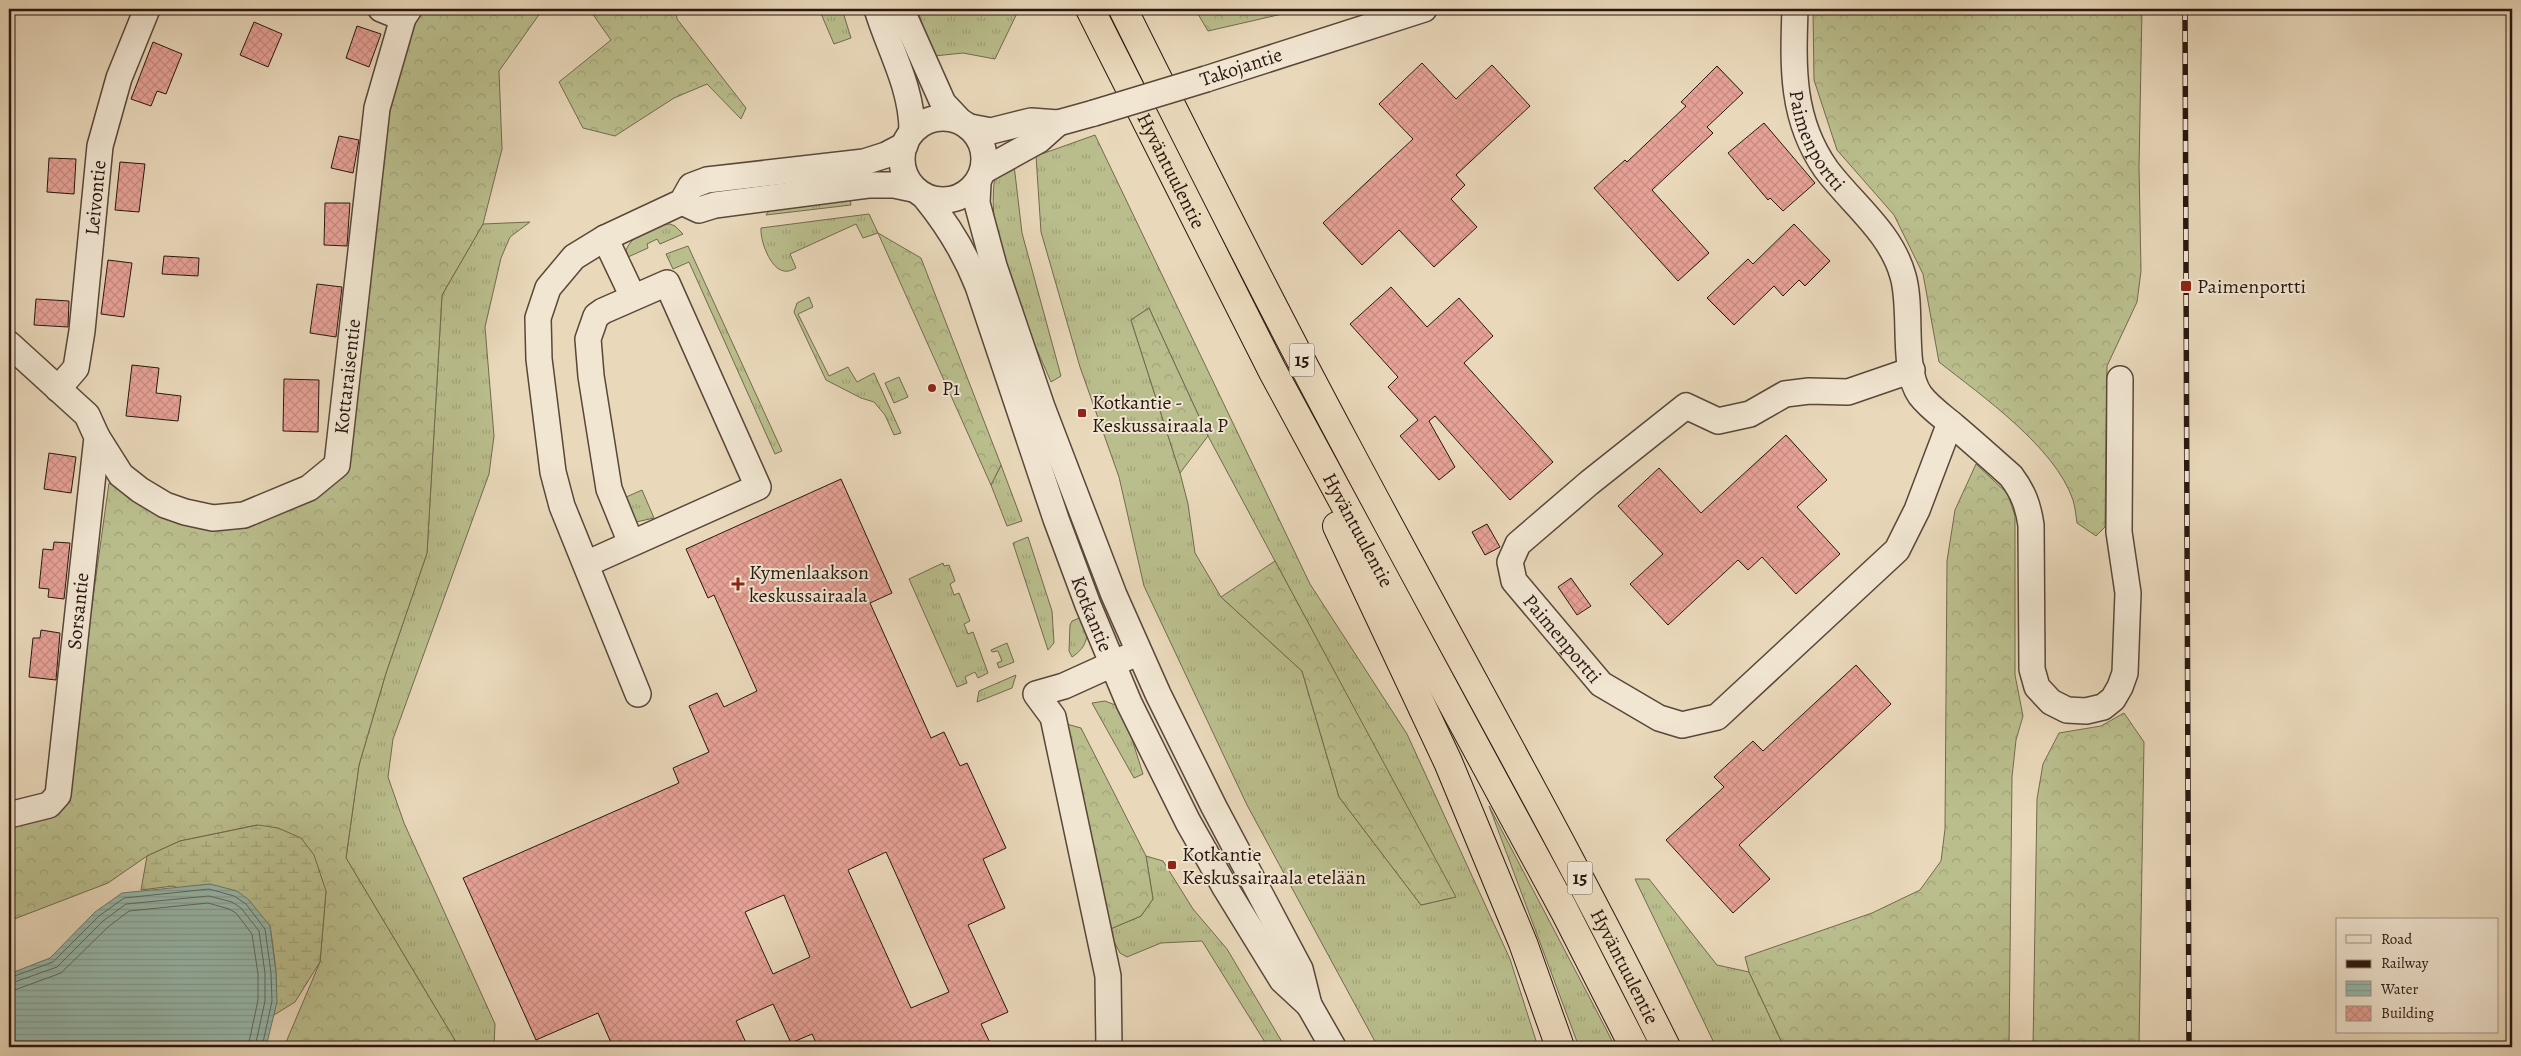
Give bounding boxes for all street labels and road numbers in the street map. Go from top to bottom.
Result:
street label: Takojantie [1196,41,1286,93]
street label: Paimenportti [1783,88,1852,197]
street label: Hyväntuulentie [1131,108,1212,233]
street label: Leivontie [78,159,112,237]
street label: Kottaraisentie [327,317,367,436]
road number: 15 [1290,344,1314,376]
street label: Hyväntuulentie [1316,468,1400,592]
street label: Sorsantie [61,571,95,651]
street label: Kotkantie [1065,572,1120,656]
street label: Paimenportti [1517,588,1608,689]
road number: 15 [1568,861,1592,894]
street label: Hyväntuulentie [1584,904,1666,1029]

